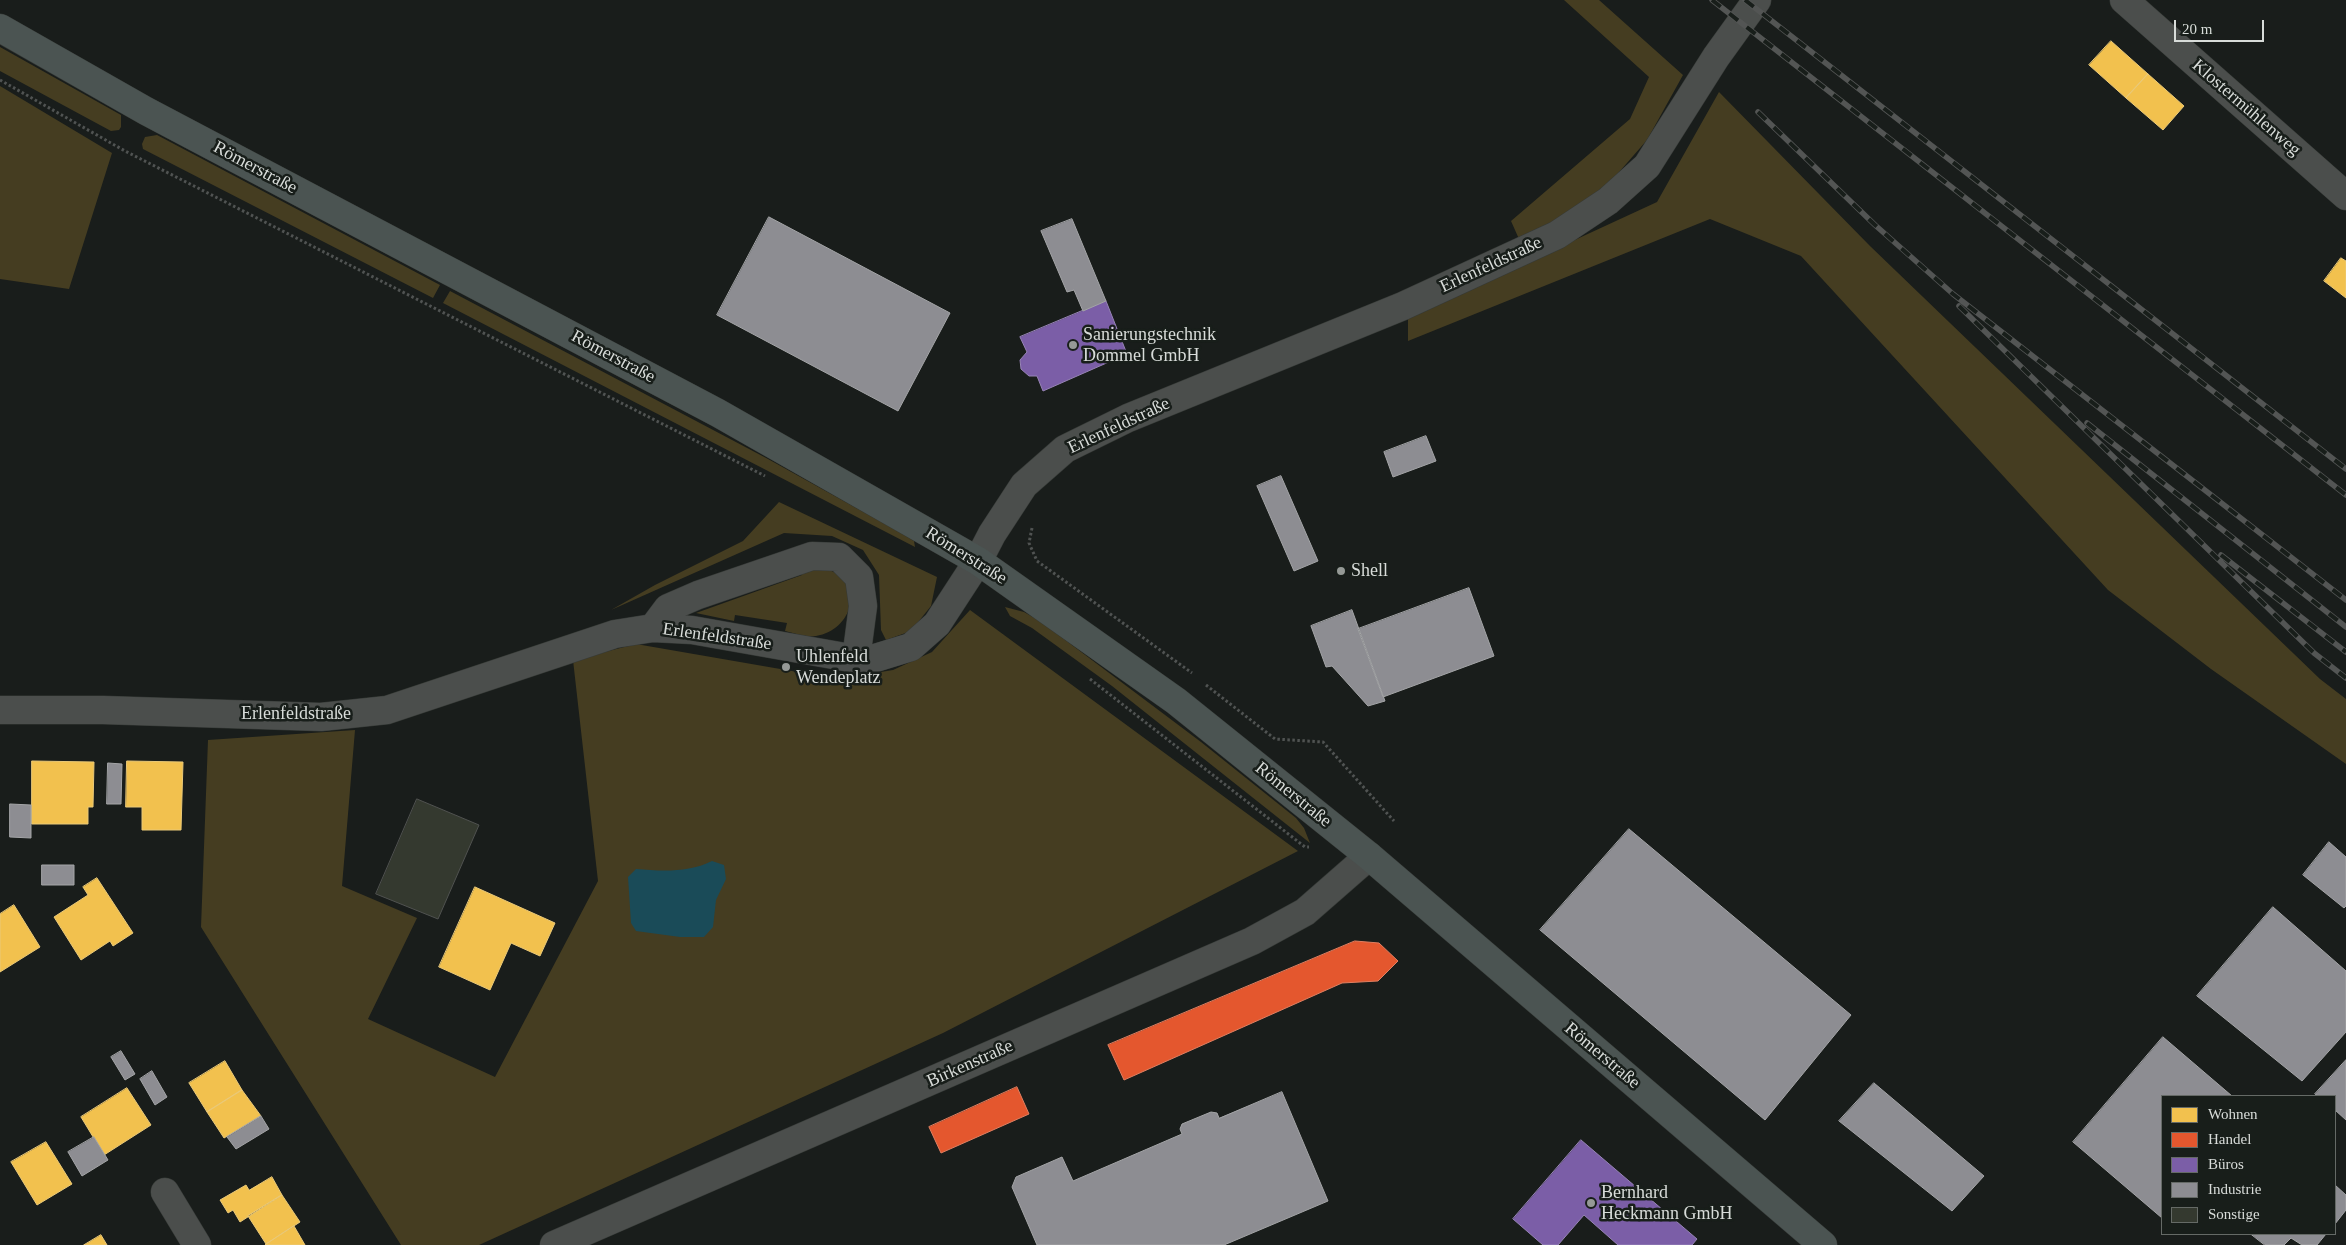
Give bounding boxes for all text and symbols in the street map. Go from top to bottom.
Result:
scale bar [2176,10,2266,42]
text: 20 m [2182,21,2212,37]
street label: Klostermühlenweg [2187,55,2305,161]
street label: Römerstraße [209,137,301,199]
street label: Erlenfeldstraße [1437,232,1545,298]
place label: Sanierungstechnik Dommel GmbH [1083,324,1216,366]
street label: Römerstraße [567,326,659,388]
marker: Sanierungstechnik Dommel GmbH [1067,339,1079,351]
street label: Erlenfeldstraße [1065,393,1173,459]
street label: Römerstraße [921,522,1011,590]
place label: Shell [1351,560,1388,582]
marker: Shell [1335,565,1347,577]
street label: Erlenfeldstraße [661,619,773,655]
place label: Uhlenfeld Wendeplatz [796,646,881,689]
marker: Uhlenfeld Wendeplatz [780,661,792,673]
street label: Erlenfeldstraße [241,703,351,725]
street label: Römerstraße [1250,758,1336,832]
street label: Römerstraße [1560,1018,1644,1094]
street label: Birkenstraße [924,1035,1016,1093]
legend [2161,1095,2336,1235]
text: Wohnen [2208,1106,2258,1122]
text: Handel [2208,1131,2251,1147]
text: Büros [2208,1156,2244,1172]
text: Industrie [2208,1181,2261,1197]
place label: Bernhard Heckmann GmbH [1601,1182,1732,1224]
marker: Bernhard Heckmann GmbH [1585,1197,1597,1209]
text: Sonstige [2208,1206,2260,1222]

